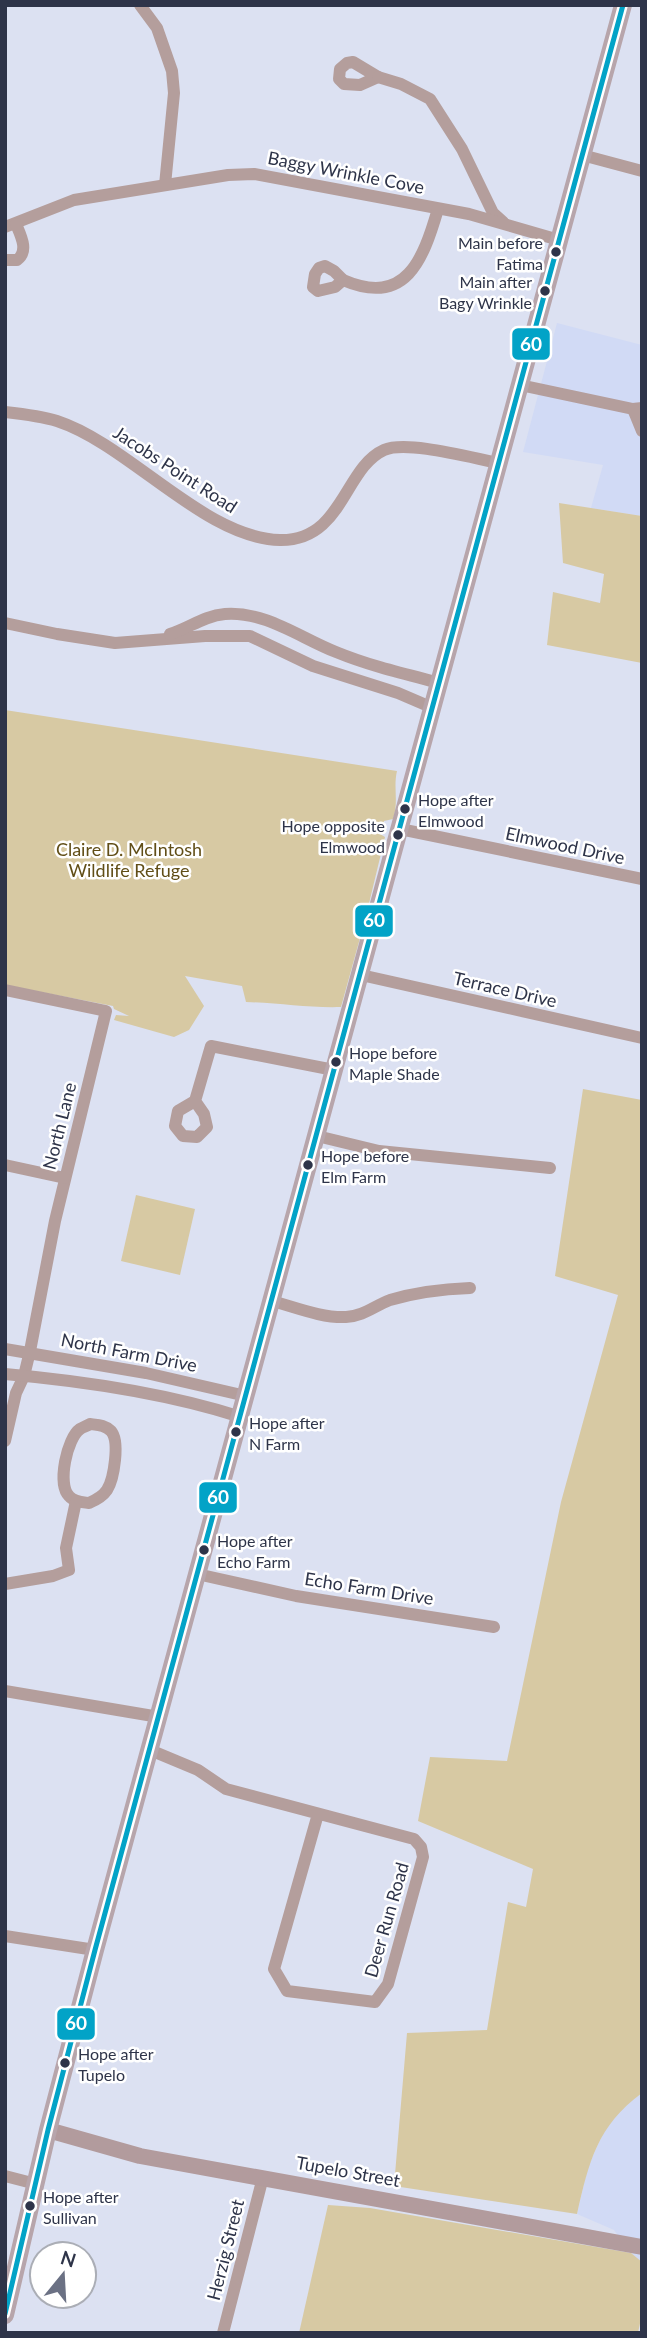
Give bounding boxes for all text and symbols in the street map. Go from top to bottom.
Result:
street label: Baggy Wrinkle Cove [266,146,426,198]
place label: Main before Fatima [458,233,543,273]
marker: Main before Fatima [549,245,563,259]
place label: Main after Bagy Wrinkle [439,272,532,312]
marker: Main after Bagy Wrinkle [538,284,552,298]
line badge: 60 [511,327,551,361]
text: 60 [520,332,542,355]
street label: Jacobs Point Road [110,421,242,517]
place label: Hope after Elmwood [418,790,494,830]
marker: Hope after Elmwood [398,802,412,816]
place label: Hope opposite Elmwood [281,816,385,856]
street label: Elmwood Drive [504,822,627,868]
marker: Hope opposite Elmwood [391,828,405,842]
park label: Claire D. McIntosh Wildlife Refuge [56,838,202,881]
line badge: 60 [354,904,394,938]
text: 60 [363,908,385,931]
street label: Terrace Drive [451,966,559,1012]
place label: Hope before Maple Shade [349,1043,440,1083]
marker: Hope before Maple Shade [329,1055,343,1069]
street label: North Lane [38,1080,80,1172]
place label: Hope before Elm Farm [321,1146,409,1186]
marker: Hope before Elm Farm [301,1158,315,1172]
street label: North Farm Drive [59,1328,199,1376]
place label: Hope after N Farm [249,1413,325,1453]
marker: Hope after N Farm [229,1425,243,1439]
line badge: 60 [198,1481,238,1514]
text: 60 [207,1485,229,1508]
place label: Hope after Echo Farm [217,1531,293,1571]
marker: Hope after Echo Farm [197,1543,211,1557]
street label: Echo Farm Drive [303,1567,435,1609]
street label: Deer Run Road [359,1860,413,1980]
line badge: 60 [56,2007,96,2041]
text: 60 [65,2011,87,2034]
place label: Hope after Tupelo [78,2044,154,2084]
marker: Hope after Tupelo [58,2056,72,2070]
street label: Tupelo Street [295,2151,402,2191]
place label: Hope after Sullivan [43,2187,119,2227]
street label: Herzig Street [202,2196,248,2303]
marker: Hope after Sullivan [23,2199,37,2213]
north arrow [28,2240,98,2310]
text: N [58,2245,79,2272]

